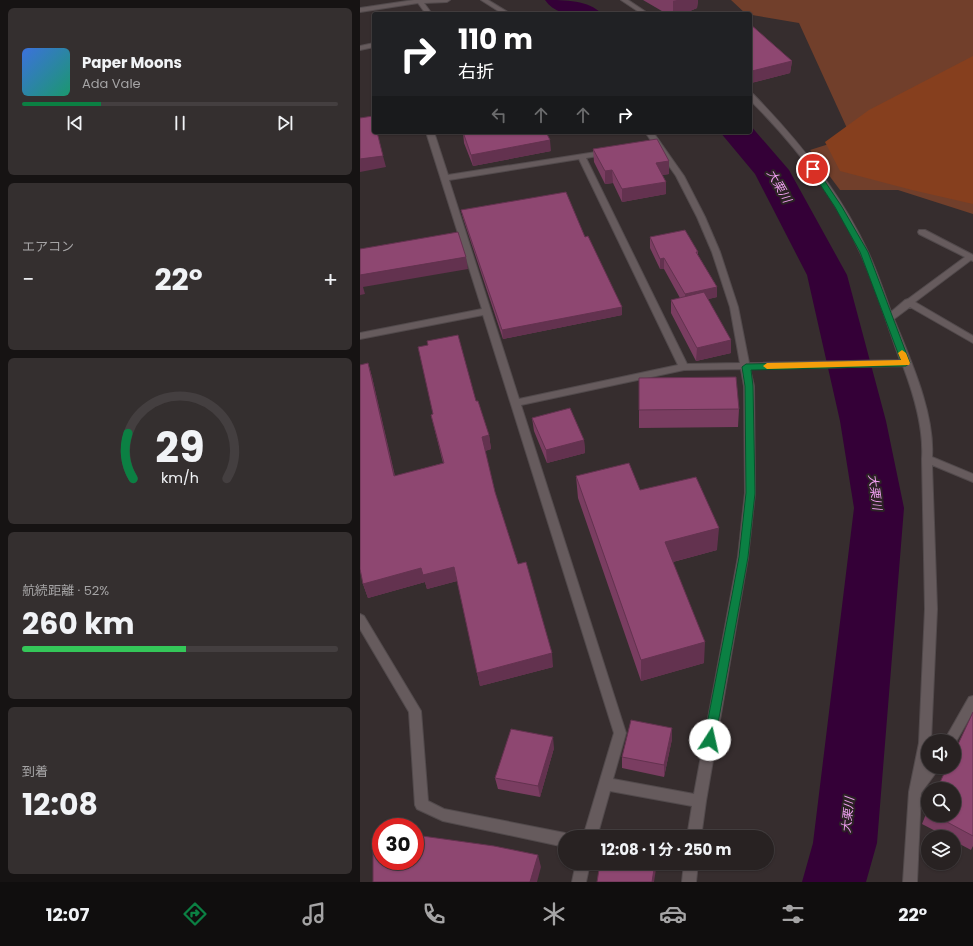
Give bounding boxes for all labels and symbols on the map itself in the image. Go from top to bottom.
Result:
pin [796,152,830,186]
water label: 大栗川 [763,166,797,207]
water label: 大栗川 [865,473,887,513]
position arrow [689,719,731,761]
water label: 大栗川 [837,794,858,834]
speed limit sign: 30 [372,818,424,870]

